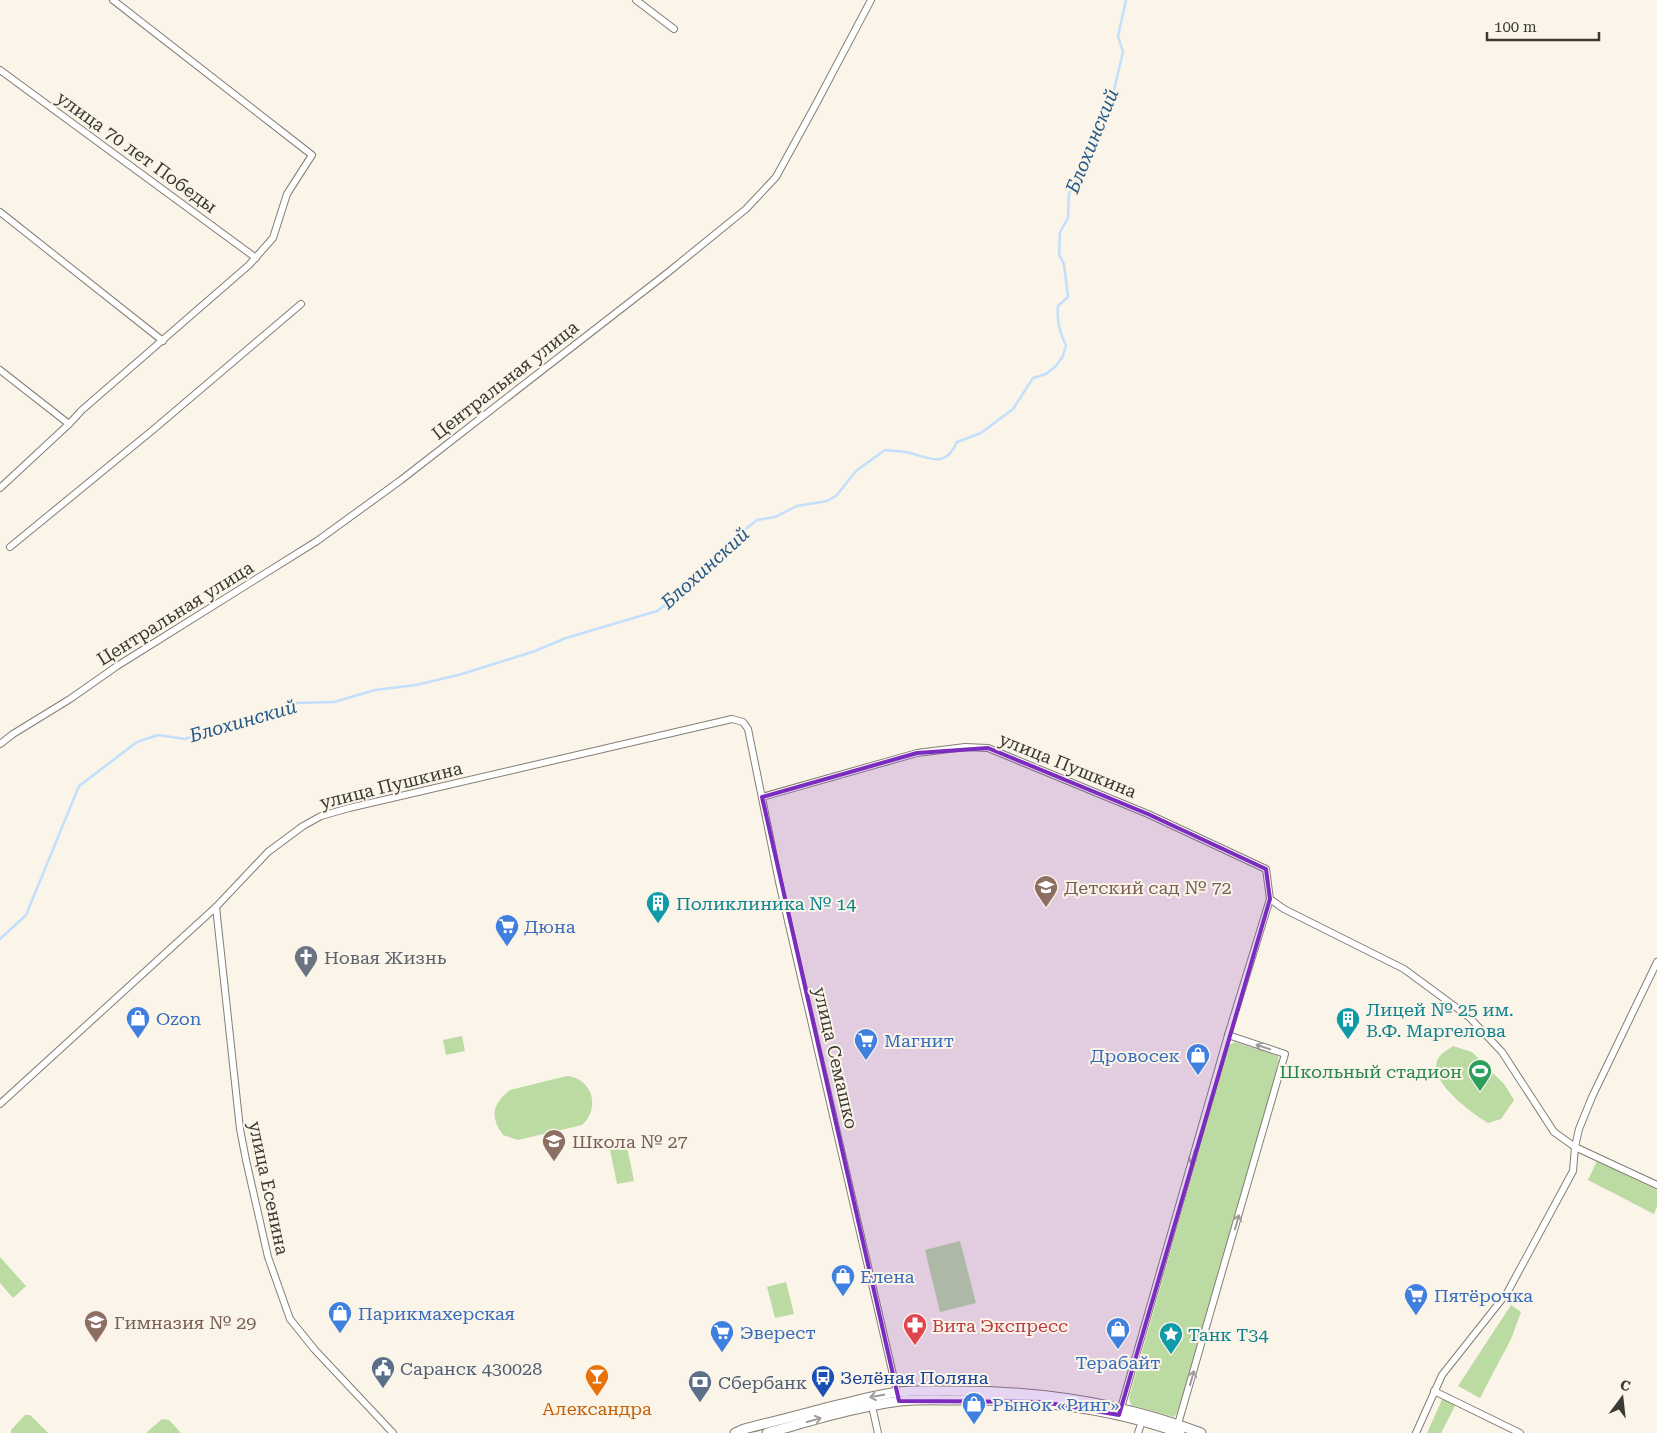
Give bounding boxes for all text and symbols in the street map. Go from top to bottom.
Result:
scale bar [1487,10,1600,42]
text: 100 m [1494,18,1537,36]
water label: Блохинский [1060,85,1124,198]
street label: улица 70 лет Победы [53,87,221,217]
street label: Центральная улица [427,316,583,444]
water label: Блохинский [655,522,754,614]
street label: Центральная улица [93,556,257,670]
water label: Блохинский [186,695,300,748]
street label: улица Пушкина [996,728,1140,802]
street label: улица Пушкина [318,757,465,813]
school or university icon: Детский сад № 72 [1033,874,1059,908]
place label: Детский сад № 72 [1064,877,1232,898]
building icon: Поликлиника № 14 [645,890,671,924]
place label: Поликлиника № 14 [676,893,856,914]
supermarket icon: Дюна [494,913,520,947]
place label: Дюна [524,916,576,937]
church icon: Новая Жизнь [293,944,319,978]
place label: Новая Жизнь [324,947,447,968]
street label: улица Семашко [809,985,863,1131]
place label: Лицей № 25 им. В.Ф. Маргелова [1366,999,1514,1041]
shop icon: Ozon [125,1005,151,1039]
building icon: Лицей № 25 им. В.Ф. Маргелова [1335,1006,1361,1040]
place label: Ozon [156,1008,202,1029]
supermarket icon: Магнит [853,1027,879,1061]
place label: Магнит [884,1030,954,1051]
shop icon: Дровосек [1185,1042,1211,1076]
one-way arrow [1255,1042,1271,1051]
place label: Дровосек [1090,1045,1180,1066]
sports icon: Школьный стадион [1467,1058,1493,1092]
place label: Школьный стадион [1280,1061,1462,1082]
street label: улица Есенина [245,1119,293,1257]
school or university icon: Школа № 27 [541,1128,567,1162]
place label: Школа № 27 [572,1131,688,1152]
one-way arrow [1188,1148,1198,1164]
one-way arrow [1232,1214,1242,1230]
shop icon: Елена [830,1263,856,1297]
place label: Елена [860,1266,915,1287]
supermarket icon: Пятёрочка [1403,1282,1429,1316]
place label: Пятёрочка [1434,1285,1533,1306]
shop icon: Парикмахерская [327,1300,353,1334]
place label: Парикмахерская [358,1303,515,1324]
school or university icon: Гимназия № 29 [83,1309,109,1343]
place label: Гимназия № 29 [114,1312,256,1333]
pharmacy icon: Вита Экспресс [902,1312,928,1346]
place label: Вита Экспресс [932,1315,1068,1336]
shop icon: Терабайт [1105,1316,1131,1350]
supermarket icon: Эверест [709,1319,735,1353]
place icon: Танк T34 [1158,1321,1184,1355]
place label: Эверест [740,1322,816,1343]
place label: Танк T34 [1188,1324,1269,1345]
place label: Терабайт [1076,1352,1160,1373]
public building icon: Саранск 430028 [370,1355,396,1389]
place label: Саранск 430028 [400,1358,542,1379]
bar icon: Александра [584,1363,610,1397]
bus stop icon: Зелёная Поляна [810,1364,836,1398]
place label: Зелёная Поляна [840,1367,989,1388]
bank icon: Сбербанк [687,1369,713,1403]
one-way arrow [1188,1370,1197,1386]
place label: Сбербанк [718,1372,807,1393]
north arrow [1597,1373,1647,1423]
text: С [1619,1376,1632,1394]
shop icon: Рынок «Ринг» [961,1391,987,1425]
one-way arrow [870,1392,886,1401]
place label: Рынок «Ринг» [992,1394,1119,1415]
place label: Александра [542,1398,652,1419]
one-way arrow [806,1415,822,1425]

